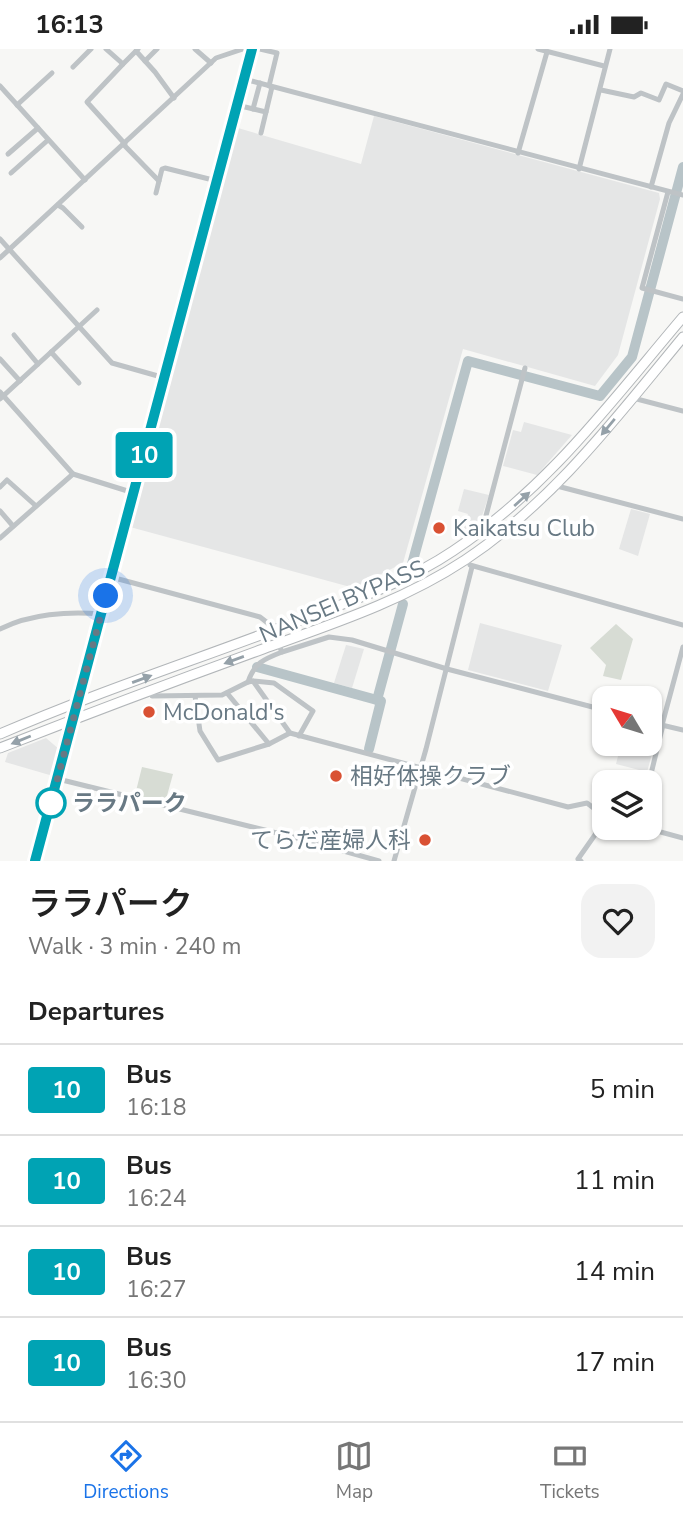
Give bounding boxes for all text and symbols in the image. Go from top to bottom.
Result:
text: 16:13 [35,7,104,42]
one-way arrow [601,419,616,436]
line badge: 10 [113,432,176,478]
text: 10 [130,439,158,471]
one-way arrow [514,491,531,507]
place label: Kaikatsu Club [453,513,595,544]
marker: Kaikatsu Club [431,520,447,536]
street label: NANSEI BYPASS [255,553,430,650]
your location [88,578,123,613]
one-way arrow [223,655,244,666]
one-way arrow [132,673,153,684]
north arrow [592,686,662,756]
map controls [592,686,662,840]
place label: McDonald's [163,697,285,728]
marker: McDonald's [141,704,157,720]
one-way arrow [11,735,32,746]
place label: 相好体操クラブ [350,761,511,792]
marker: 相好体操クラブ [328,768,344,784]
button: layers [592,770,662,840]
marker: ララパーク [36,788,66,818]
place label: ララパーク [72,788,187,819]
place label: てらだ産婦人科 [250,825,411,856]
marker: てらだ産婦人科 [417,832,433,848]
text: ララパーク [28,882,193,927]
button: heart [581,884,655,958]
text: Walk · 3 min · 240 m [28,931,241,962]
text: Departures [28,994,164,1029]
text: Bus [126,1057,172,1092]
text: 5 min [590,1072,655,1107]
text: 10 [52,1074,81,1106]
text: 16:18 [126,1092,186,1123]
text: Bus [126,1148,172,1183]
text: 11 min [574,1163,655,1198]
text: 10 [52,1165,81,1197]
text: 16:24 [126,1183,186,1214]
text: Bus [126,1239,172,1274]
text: 14 min [574,1254,655,1289]
text: 10 [52,1256,81,1288]
text: 16:27 [126,1274,186,1305]
text: Bus [126,1330,172,1365]
text: 17 min [574,1345,655,1380]
text: 10 [52,1347,81,1379]
text: 16:30 [126,1365,186,1396]
tab: Directions [83,1437,169,1505]
tab: Map [335,1437,373,1505]
tab: Tickets [540,1437,600,1505]

